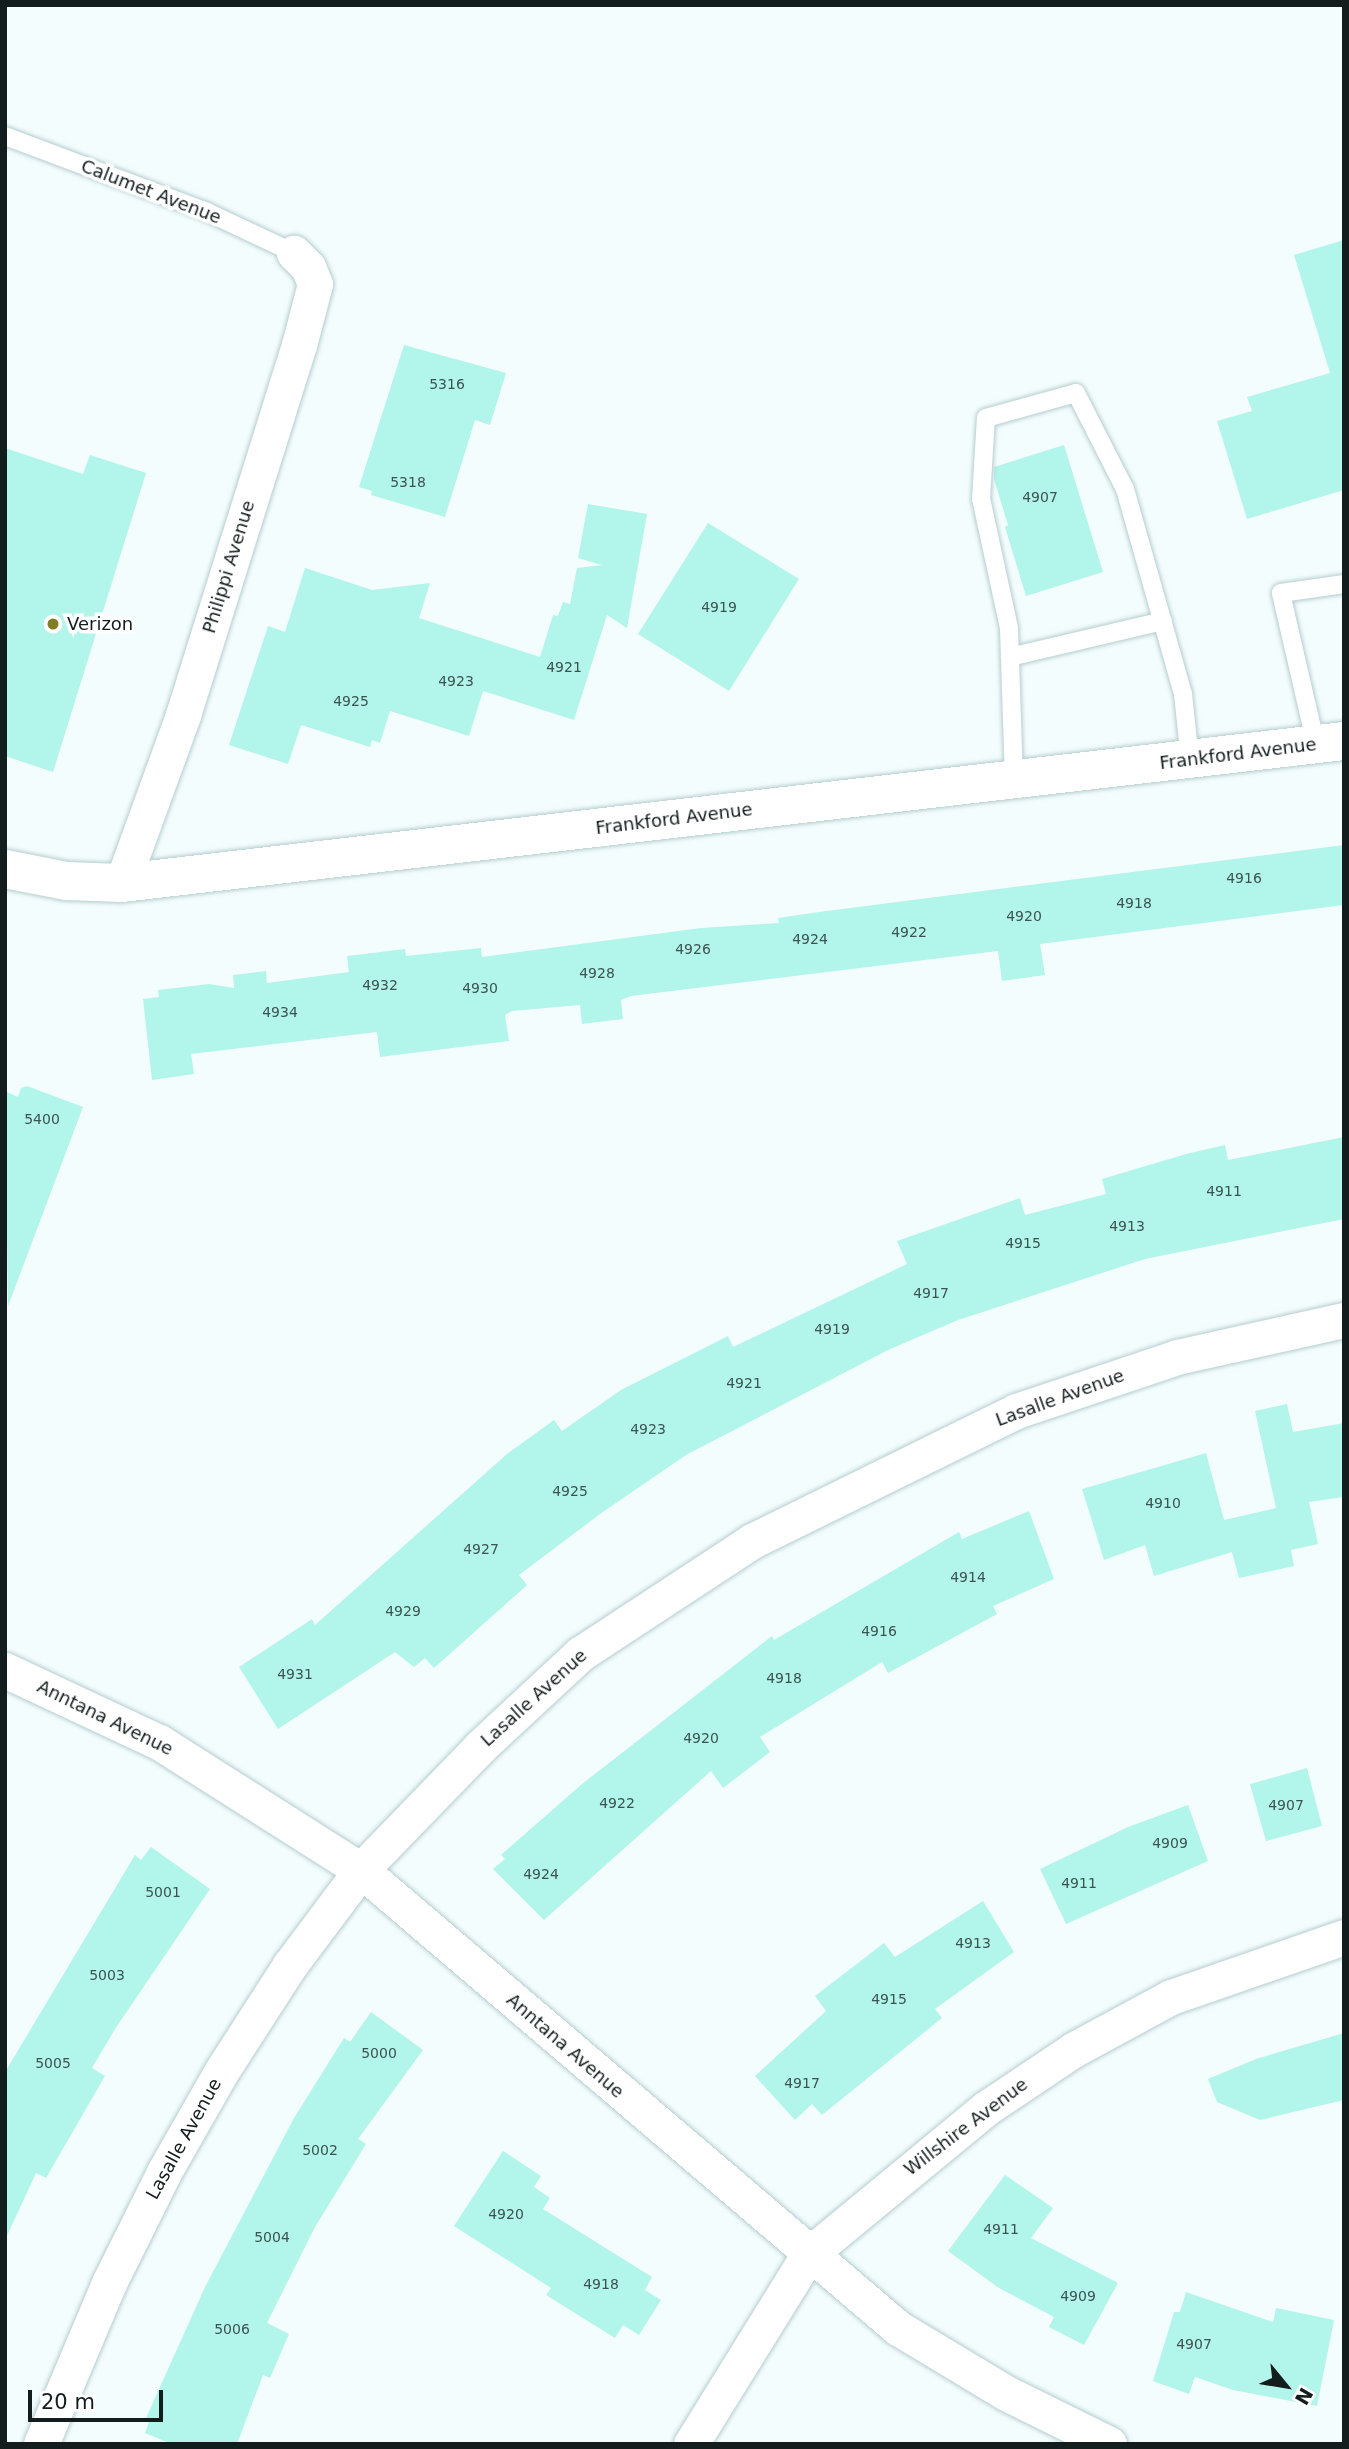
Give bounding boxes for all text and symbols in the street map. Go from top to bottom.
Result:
street label: Calumet Avenue [78,155,224,229]
house number: 5316 [429,376,465,392]
house number: 5318 [390,474,426,490]
house number: 4907 [1022,489,1058,505]
street label: Philippi Avenue [199,498,259,636]
house number: 4919 [701,599,737,615]
place label: Verizon [67,613,133,635]
marker: Verizon [45,616,61,632]
house number: 4921 [546,659,582,675]
house number: 4923 [438,673,474,689]
house number: 4925 [333,693,369,709]
street label: Frankford Avenue [1158,734,1318,774]
street label: Frankford Avenue [594,799,754,839]
house number: 4916 [1226,870,1262,886]
house number: 4918 [1116,895,1152,911]
house number: 4920 [1006,908,1042,924]
house number: 4922 [891,924,927,940]
house number: 4924 [792,931,828,947]
house number: 4926 [675,941,711,957]
house number: 4928 [579,965,615,981]
house number: 4932 [362,977,398,993]
house number: 4930 [462,980,498,996]
house number: 4934 [262,1004,298,1020]
house number: 5400 [24,1111,60,1127]
house number: 4911 [1206,1183,1242,1199]
house number: 4913 [1109,1218,1145,1234]
house number: 4915 [1005,1235,1041,1251]
house number: 4917 [913,1285,949,1301]
house number: 4919 [814,1321,850,1337]
street label: Lasalle Avenue [993,1365,1127,1431]
house number: 4921 [726,1375,762,1391]
house number: 4923 [630,1421,666,1437]
house number: 4925 [552,1483,588,1499]
house number: 4910 [1145,1495,1181,1511]
house number: 4927 [463,1541,499,1557]
house number: 4914 [950,1569,986,1585]
house number: 4929 [385,1603,421,1619]
house number: 4916 [861,1623,897,1639]
street label: Lasalle Avenue [477,1645,591,1751]
house number: 4931 [277,1666,313,1682]
house number: 4918 [766,1670,802,1686]
street label: Anntana Avenue [34,1676,176,1760]
house number: 4920 [683,1730,719,1746]
house number: 4922 [599,1795,635,1811]
house number: 4907 [1268,1797,1304,1813]
house number: 4909 [1152,1835,1188,1851]
house number: 4924 [523,1866,559,1882]
house number: 4911 [1061,1875,1097,1891]
house number: 5001 [145,1884,181,1900]
house number: 4913 [955,1935,991,1951]
house number: 5003 [89,1967,125,1983]
street label: Anntana Avenue [502,1989,628,2103]
house number: 4915 [871,1991,907,2007]
house number: 5000 [361,2045,397,2061]
house number: 5005 [35,2055,71,2071]
street label: Willshire Avenue [900,2074,1032,2180]
street label: Lasalle Avenue [142,2075,226,2203]
house number: 4917 [784,2075,820,2091]
house number: 5002 [302,2142,338,2158]
house number: 4920 [488,2206,524,2222]
house number: 4911 [983,2221,1019,2237]
house number: 5004 [254,2229,290,2245]
house number: 4918 [583,2276,619,2292]
house number: 4909 [1060,2288,1096,2304]
house number: 5006 [214,2321,250,2337]
house number: 4907 [1176,2336,1212,2352]
north arrow [1251,2351,1321,2421]
scale bar [32,2376,166,2420]
text: N [1291,2384,1318,2409]
text: 20 m [41,2390,95,2414]

